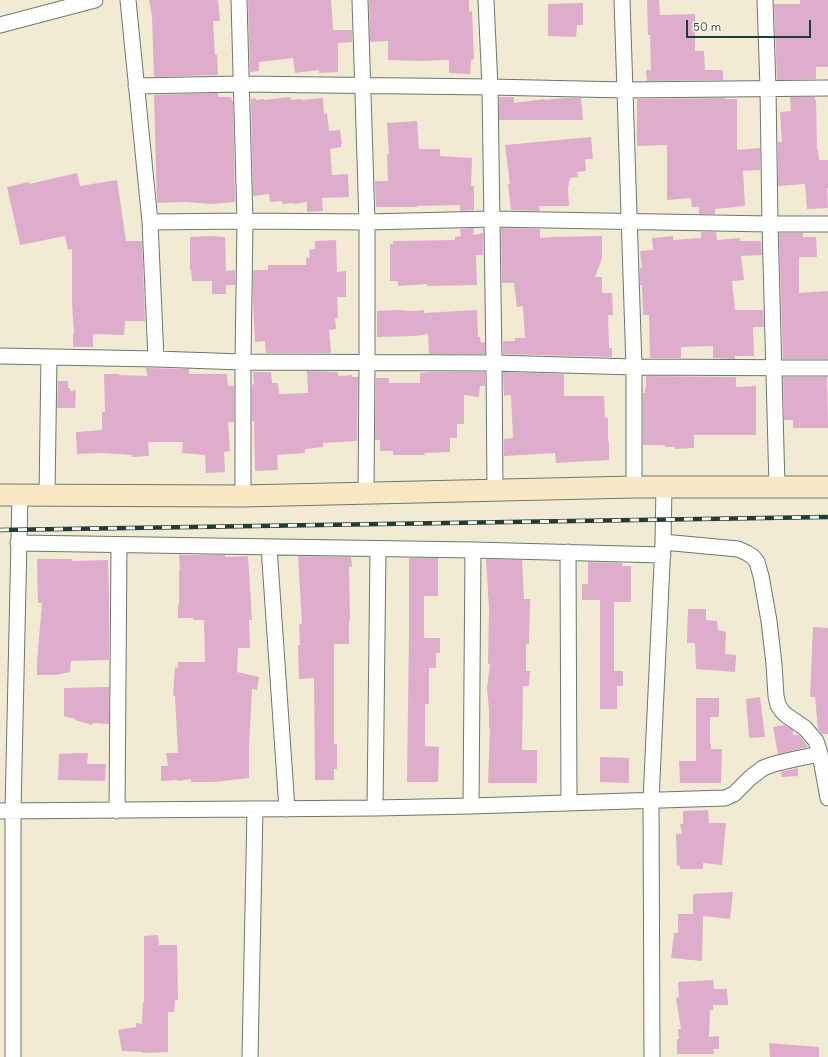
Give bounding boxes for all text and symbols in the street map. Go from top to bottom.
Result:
scale bar [688,12,813,38]
text: 50 m [693,19,721,34]

